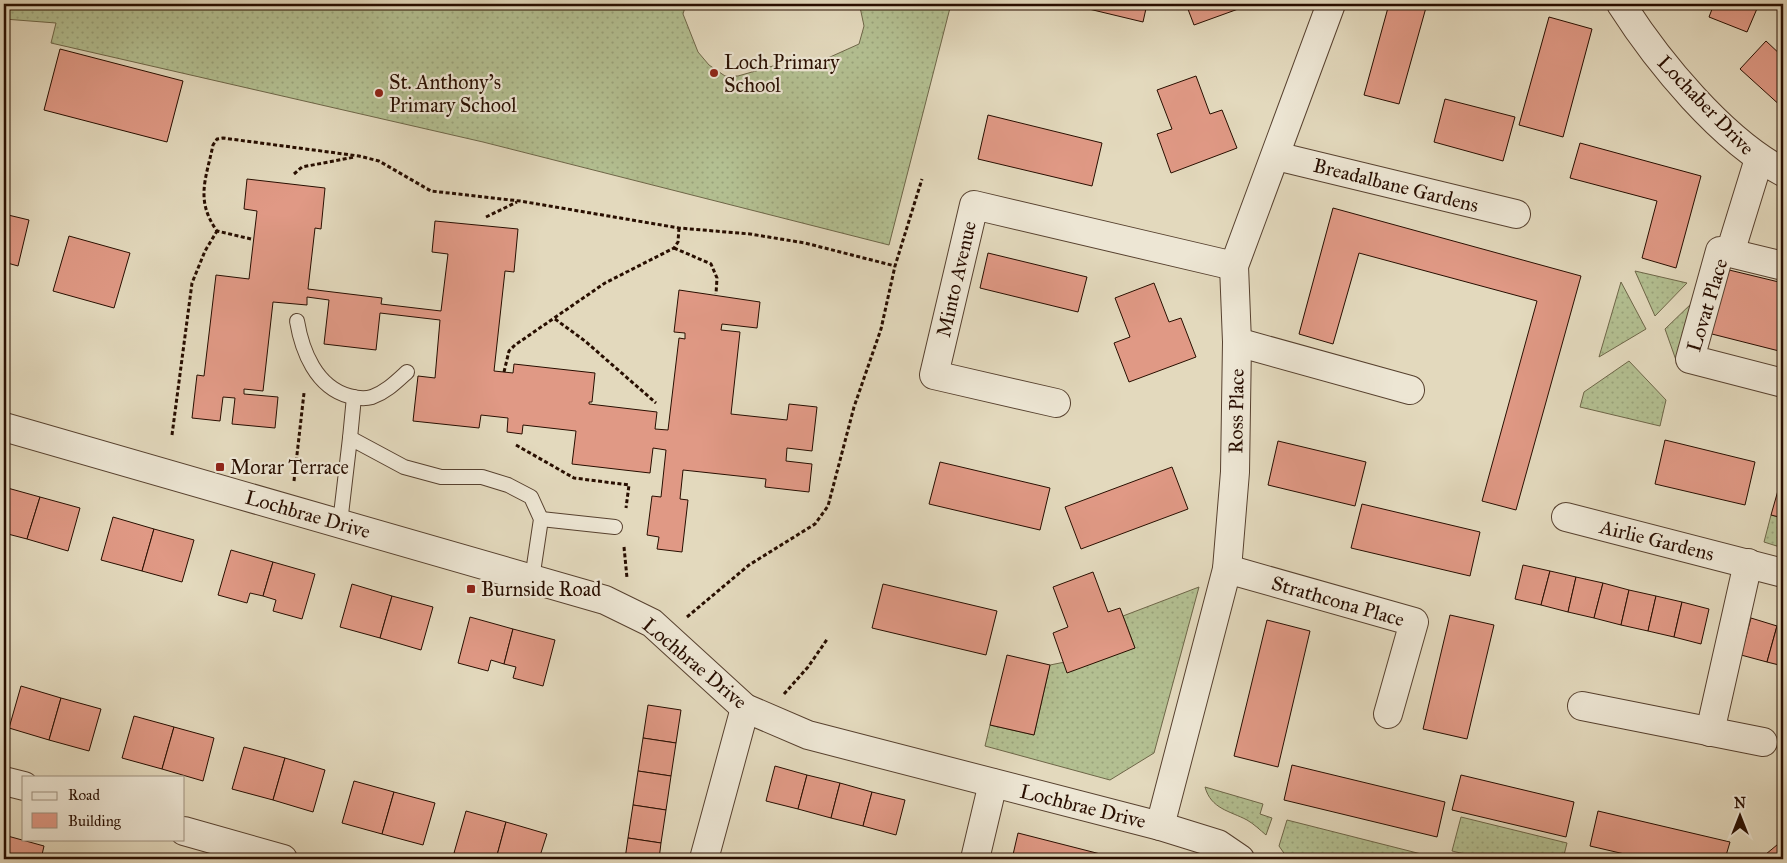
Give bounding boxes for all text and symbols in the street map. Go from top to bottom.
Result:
place label: Loch Primary School [724,50,840,97]
street label: Lochaber Drive [1653,50,1759,160]
marker: Loch Primary School [708,67,720,79]
place label: St. Anthony's Primary School [389,70,517,117]
marker: St. Anthony's Primary School [373,87,385,99]
street label: Breadalbane Gardens [1311,153,1481,217]
street label: Minto Avenue [931,219,981,339]
street label: Lovat Place [1681,255,1733,355]
street label: Ross Place [1223,368,1249,454]
place label: Morar Terrace [230,455,349,479]
marker: Morar Terrace [214,461,226,473]
street label: Lochbrae Drive [243,485,373,543]
street label: Airlie Gardens [1596,514,1717,566]
street label: Strathcona Place [1269,571,1407,631]
place label: Burnside Road [481,577,601,601]
marker: Burnside Road [465,583,477,595]
street label: Lochbrae Drive [638,612,752,714]
legend [22,776,185,840]
street label: Lochbrae Drive [1018,779,1148,833]
text: Road [68,786,100,804]
north arrow [1714,790,1764,840]
text: N [1734,795,1746,812]
text: Building [68,812,122,830]

